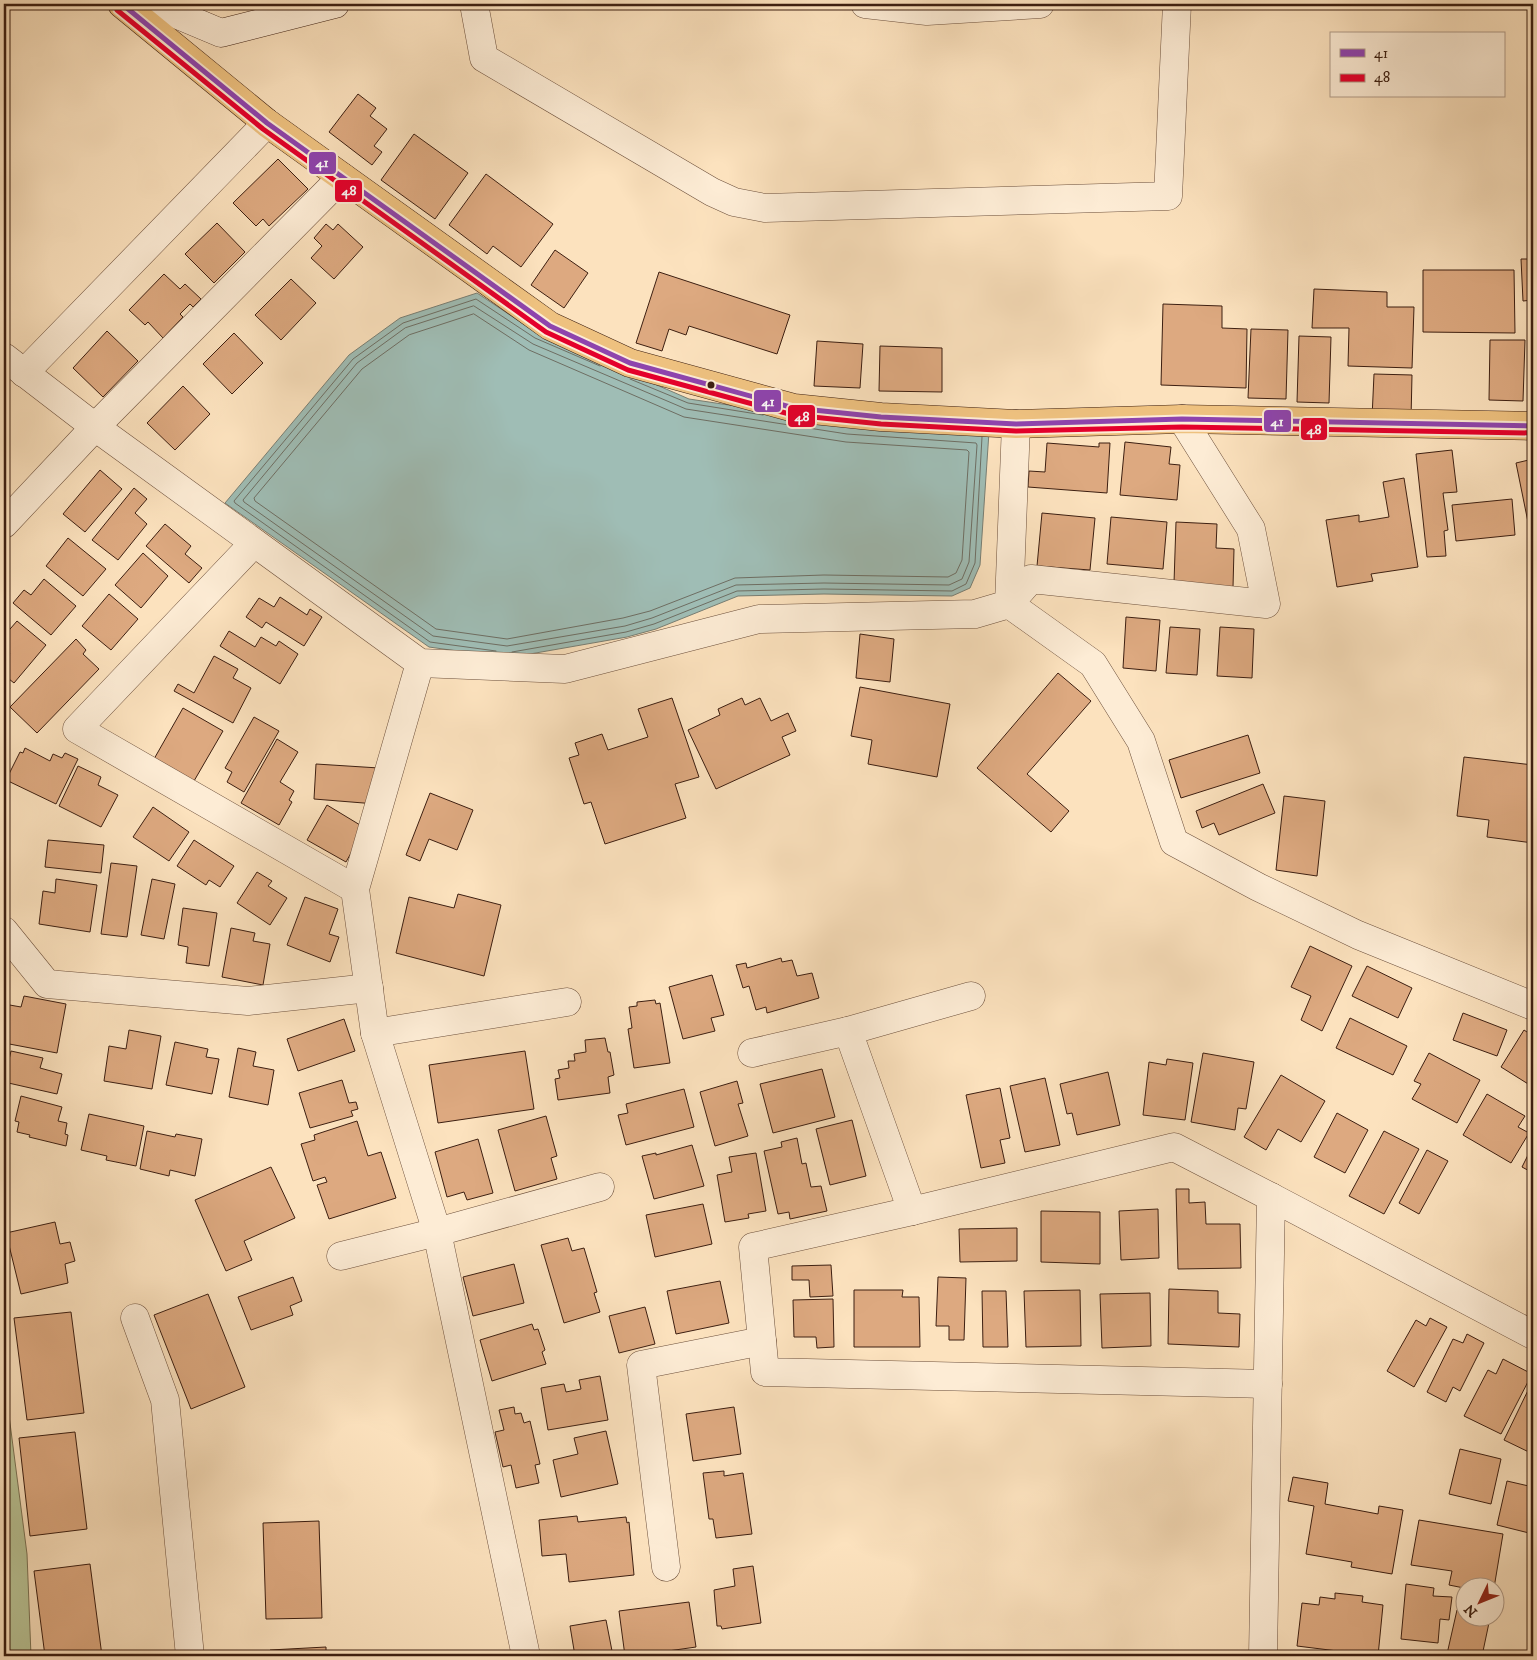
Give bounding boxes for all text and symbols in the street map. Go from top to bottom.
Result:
legend [1330,32,1504,98]
text: 41 [1374,44,1388,63]
text: 48 [1374,68,1390,87]
line badge: 41 [308,151,337,175]
text: 41 [314,154,329,172]
line badge: 48 [334,179,363,203]
text: 48 [340,182,357,200]
unlabelled marker [706,380,716,390]
line badge: 41 [753,389,782,413]
text: 41 [760,393,775,411]
line badge: 48 [787,404,816,428]
text: 48 [793,408,810,426]
line badge: 41 [1263,409,1292,433]
text: 41 [1269,413,1284,431]
line badge: 48 [1300,417,1328,441]
text: 48 [1305,421,1322,439]
north arrow [1454,1578,1504,1628]
text: N [1460,1599,1482,1621]

